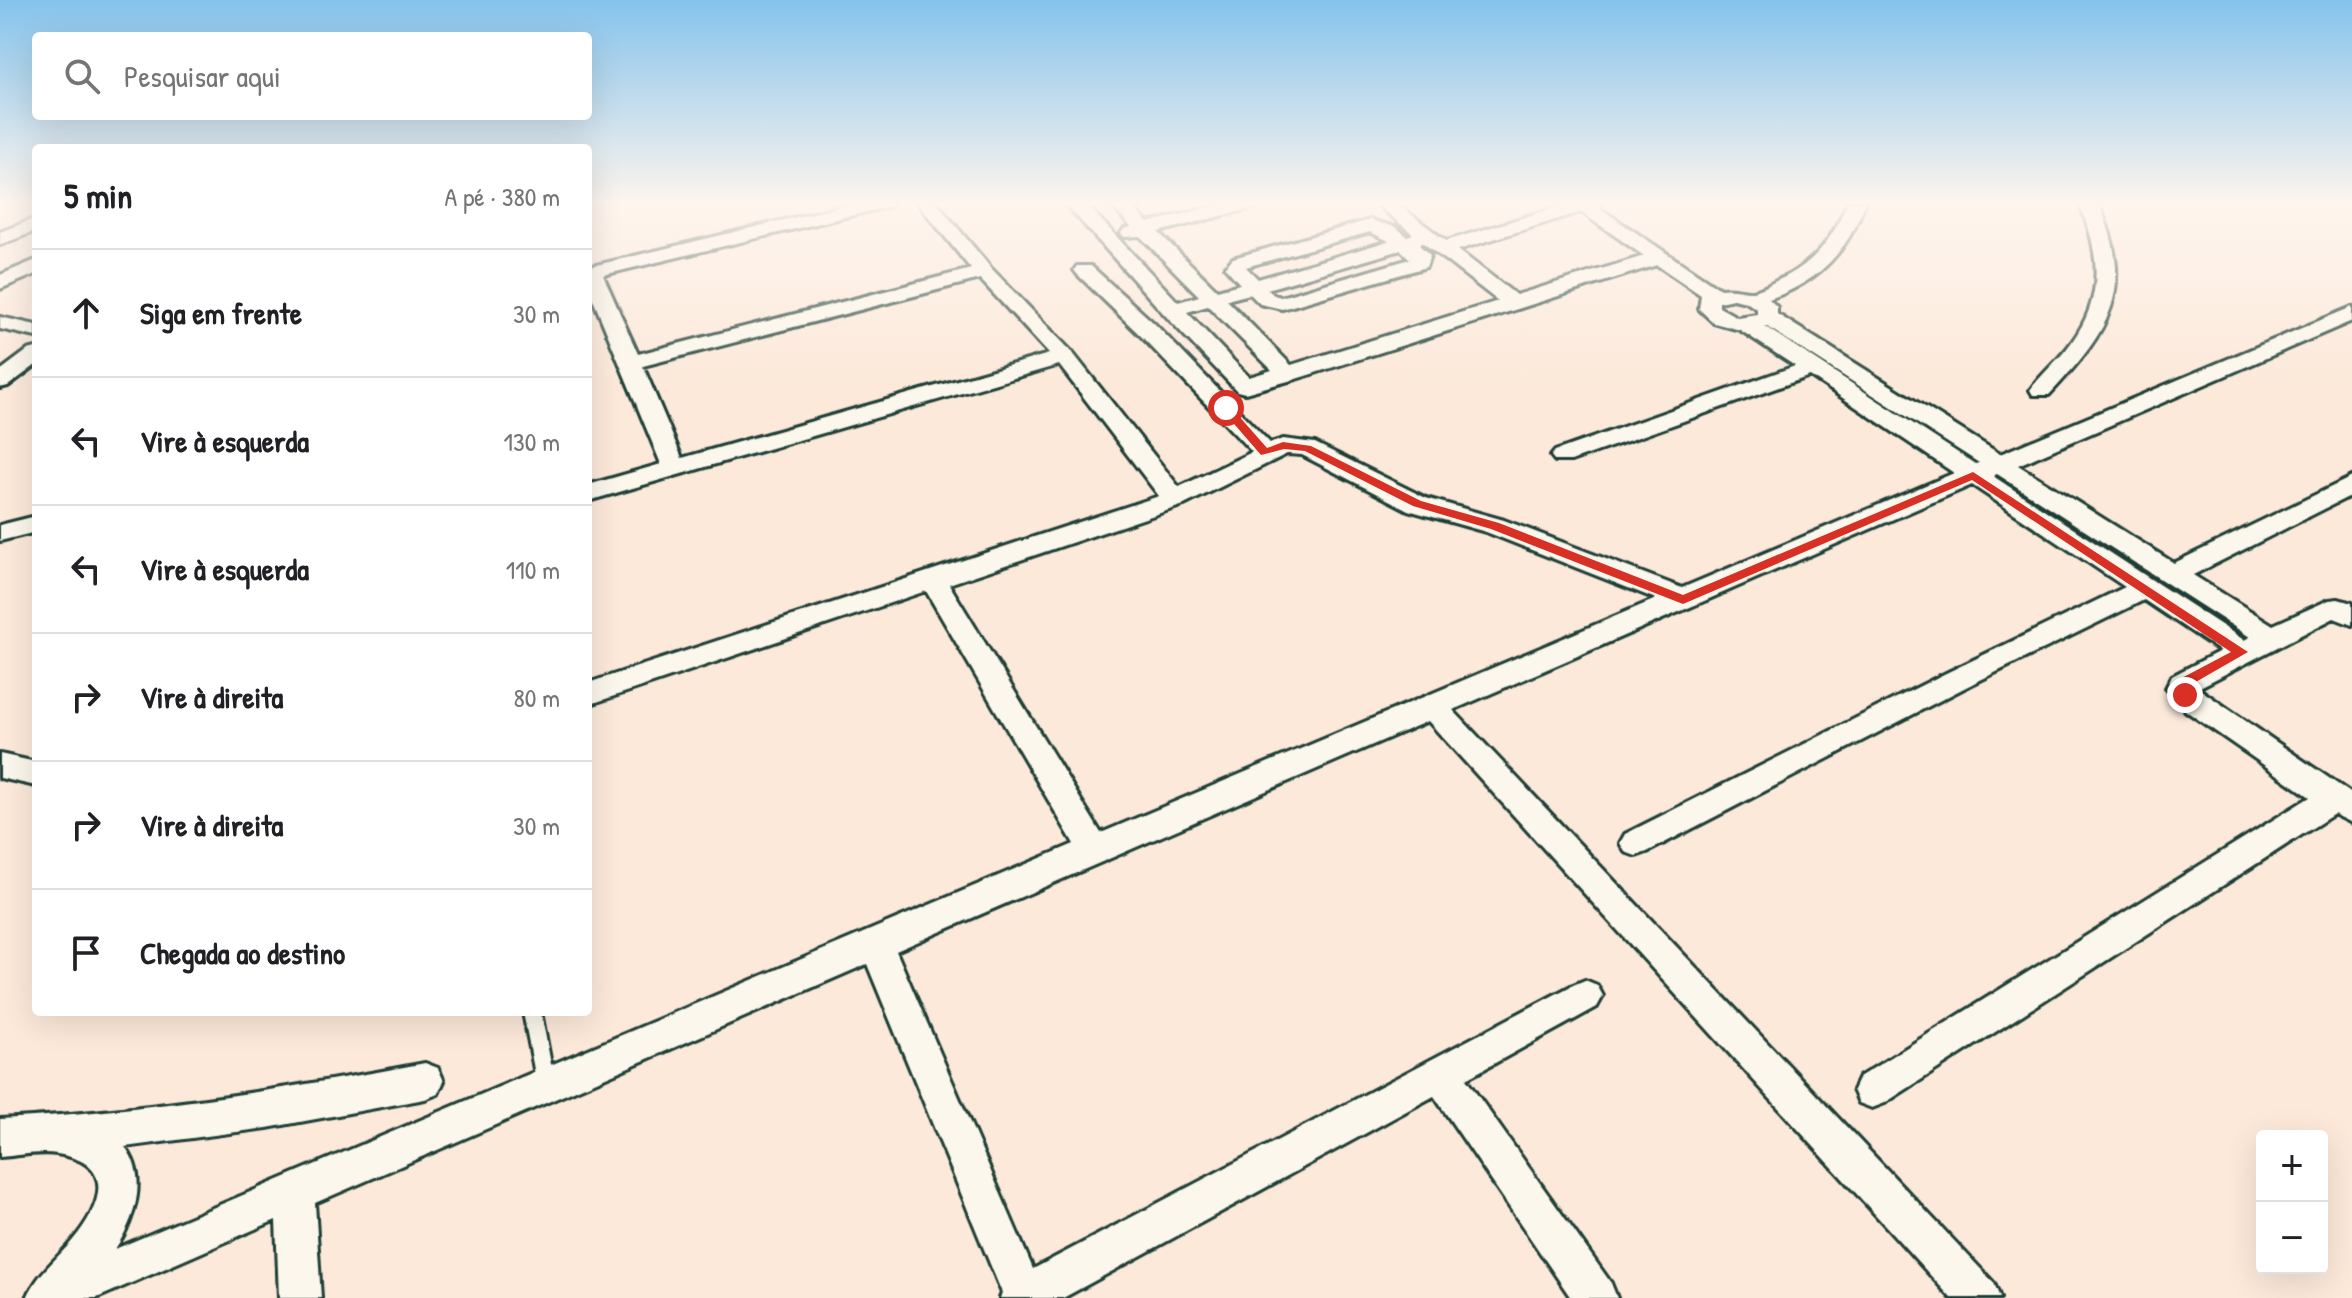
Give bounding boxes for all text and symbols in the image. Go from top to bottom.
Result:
search box [32,32,592,120]
icon: search [60,54,104,98]
text: Pesquisar aqui [124,56,281,96]
text: 5 min [64,173,132,219]
text: A pé · 380 m [444,179,560,214]
icon: ahead [64,291,108,335]
text: Siga em frente [140,293,302,333]
text: 30 m [513,296,560,331]
route start [1208,390,1244,426]
icon: left [64,419,108,463]
text: Vire à esquerda [140,421,309,461]
text: 130 m [504,424,560,459]
icon: left [64,547,108,591]
text: Vire à esquerda [140,549,309,589]
text: 110 m [506,552,560,587]
icon: right [64,675,108,719]
text: Vire à direita [140,677,283,717]
route end [2167,677,2203,713]
text: 80 m [513,680,560,715]
icon: right [64,803,108,847]
text: Vire à direita [140,805,283,845]
text: 30 m [513,808,560,843]
icon: arrive [64,931,108,975]
text: Chegada ao destino [140,933,345,973]
map controls [2256,1130,2328,1274]
button: + [2256,1130,2328,1202]
button: − [2256,1202,2328,1274]

